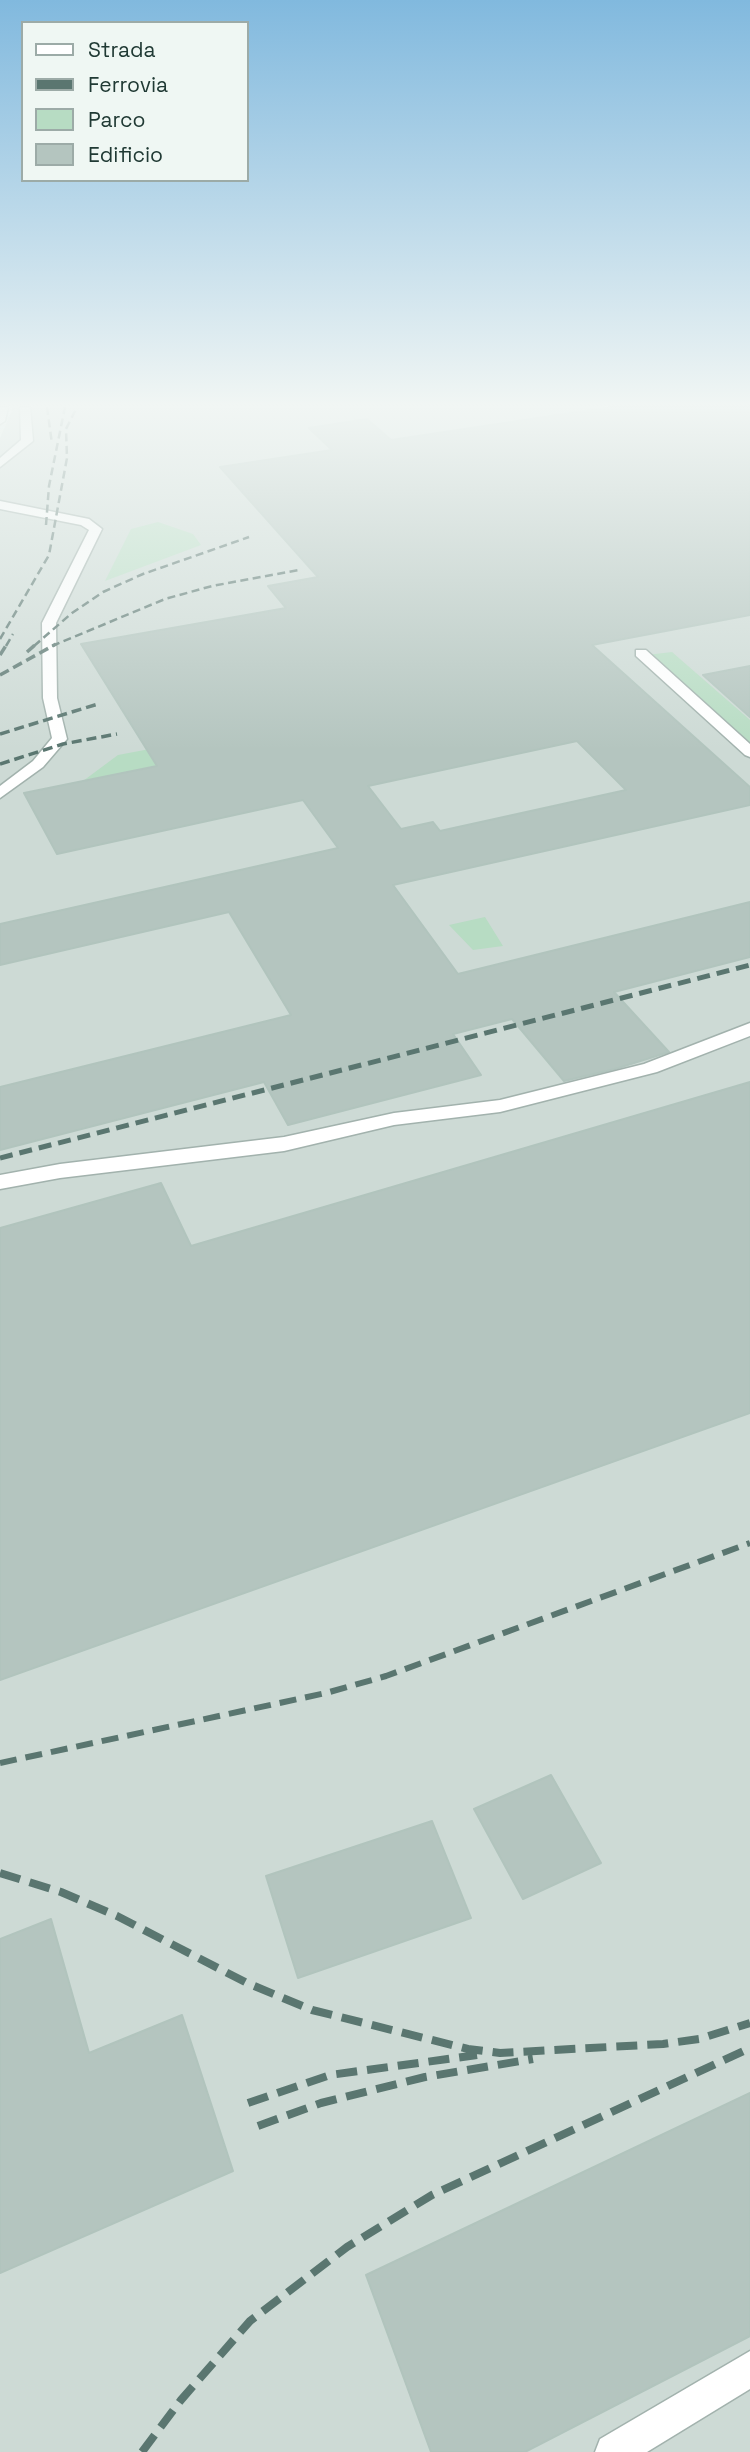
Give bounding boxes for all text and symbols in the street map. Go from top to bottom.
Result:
legend [21,21,248,182]
text: Strada [88,36,155,63]
text: Ferrovia [88,71,168,98]
text: Parco [88,106,146,133]
text: Edificio [88,141,163,168]

